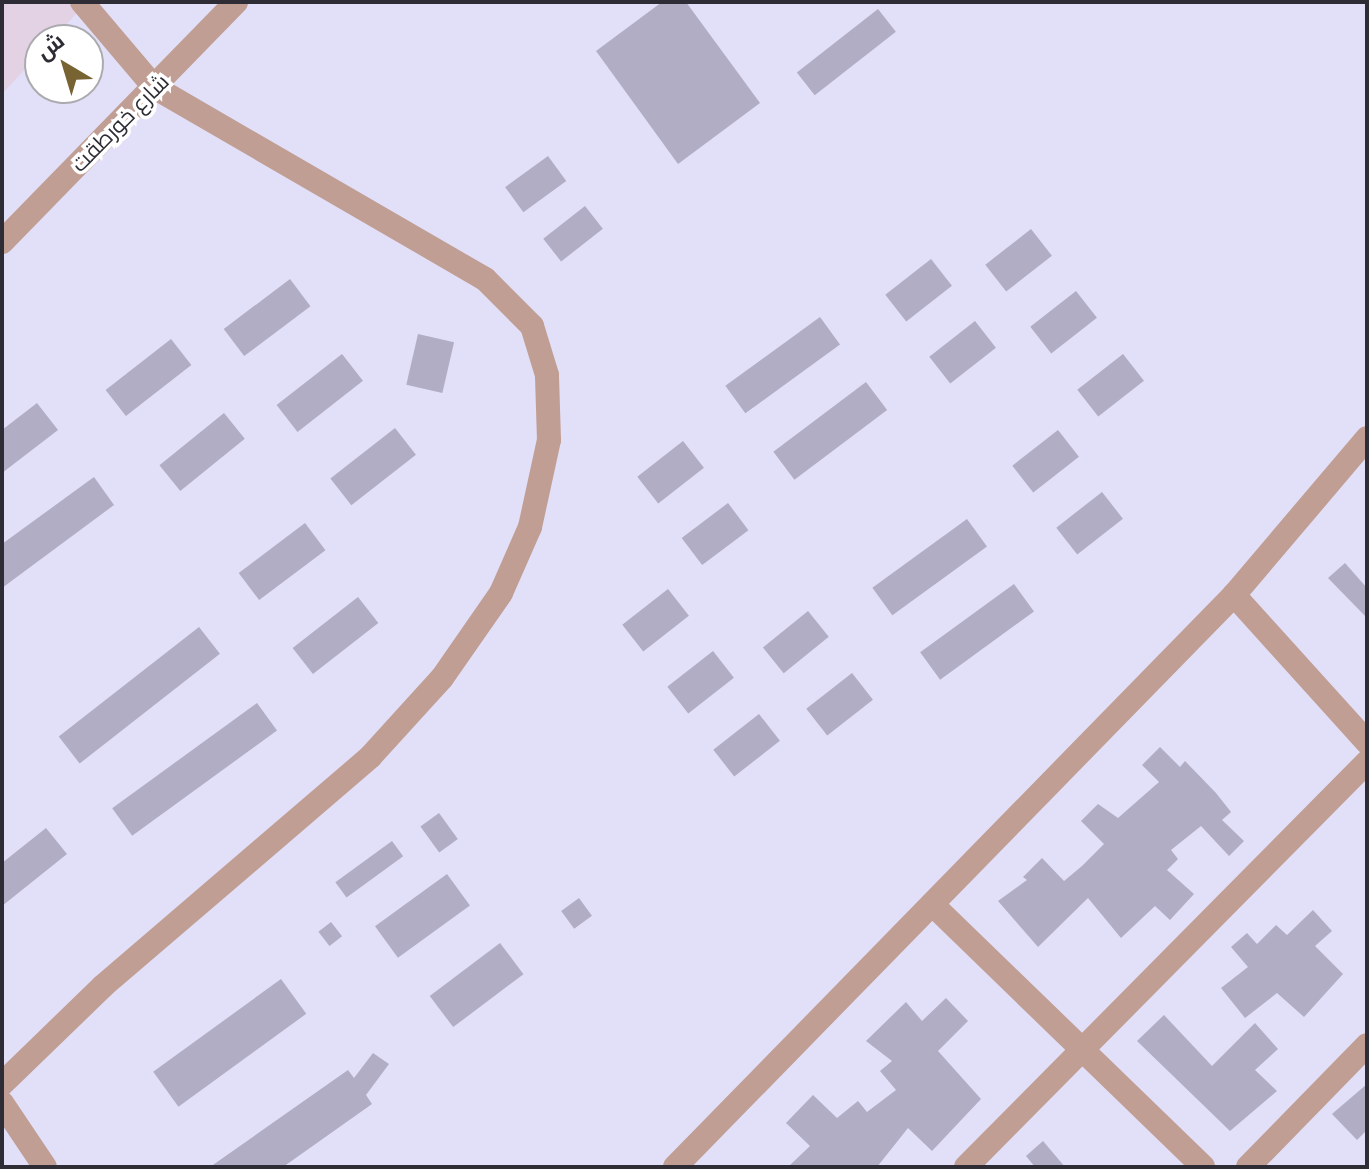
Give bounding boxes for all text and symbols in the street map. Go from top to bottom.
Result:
north arrow [24,24,104,104]
text: ش [31,27,70,66]
street label: شارع خورطقت [66,69,174,177]

